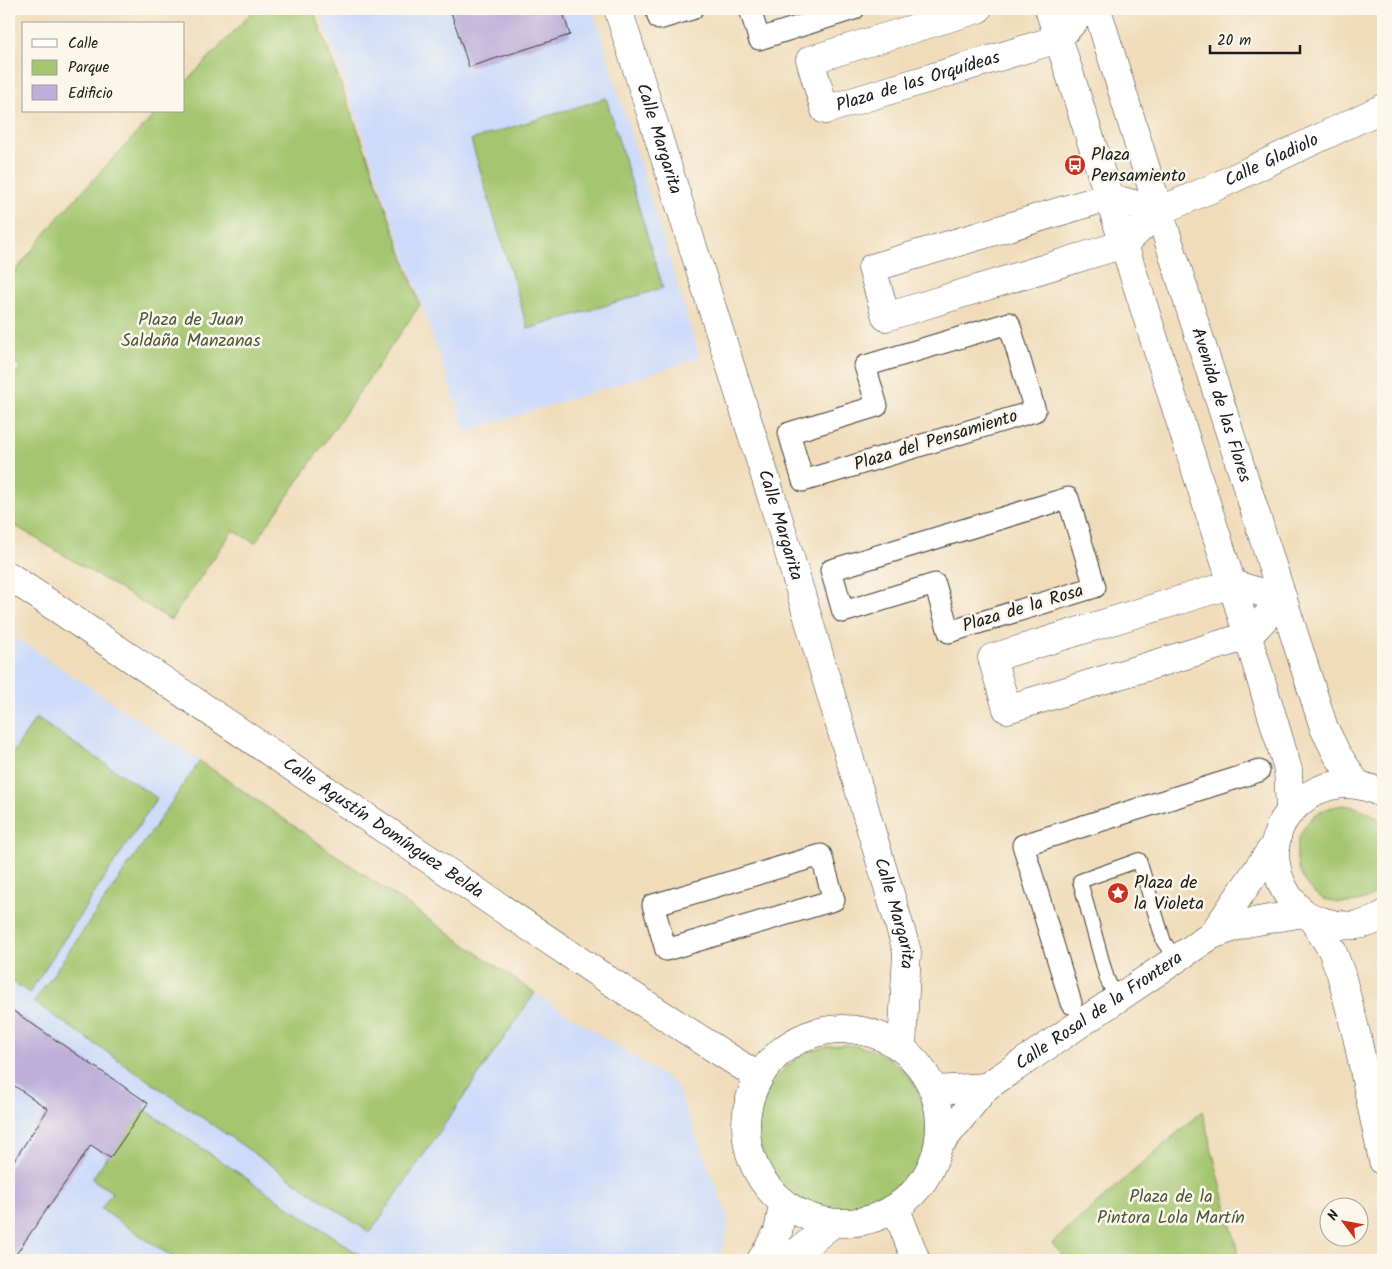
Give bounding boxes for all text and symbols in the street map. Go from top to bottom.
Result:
legend [22,22,185,112]
scale bar [1210,22,1300,54]
text: 20 m [1217,29,1251,53]
text: Calle [68,32,98,56]
street label: Plaza de las Orquídeas [832,43,1004,120]
text: Parque [68,56,109,80]
street label: Calle Margarita [628,80,690,198]
text: Edificio [68,82,113,106]
street label: Calle Gladiolo [1220,126,1324,195]
place label: Plaza Pensamiento [1091,141,1186,191]
bus stop icon: Plaza Pensamiento [1063,153,1087,177]
park label: Plaza de Juan Saldaña Manzanas [121,306,261,356]
street label: Avenida de las Flores [1183,324,1259,486]
street label: Plaza del Pensamiento [851,402,1021,480]
street label: Calle Margarita [749,466,811,584]
street label: Plaza de la Rosa [959,577,1087,641]
street label: Calle Agustín Domínguez Belda [276,750,489,907]
street label: Calle Margarita [866,854,922,970]
place label: Plaza de la Violeta [1134,869,1204,919]
place icon: Plaza de la Violeta [1106,881,1130,905]
street label: Calle Rosal de la Frontera [1009,944,1189,1078]
park label: Plaza de la Pintora Lola Martín [1097,1183,1245,1233]
north arrow [1320,1196,1370,1246]
text: N [1322,1206,1346,1225]

